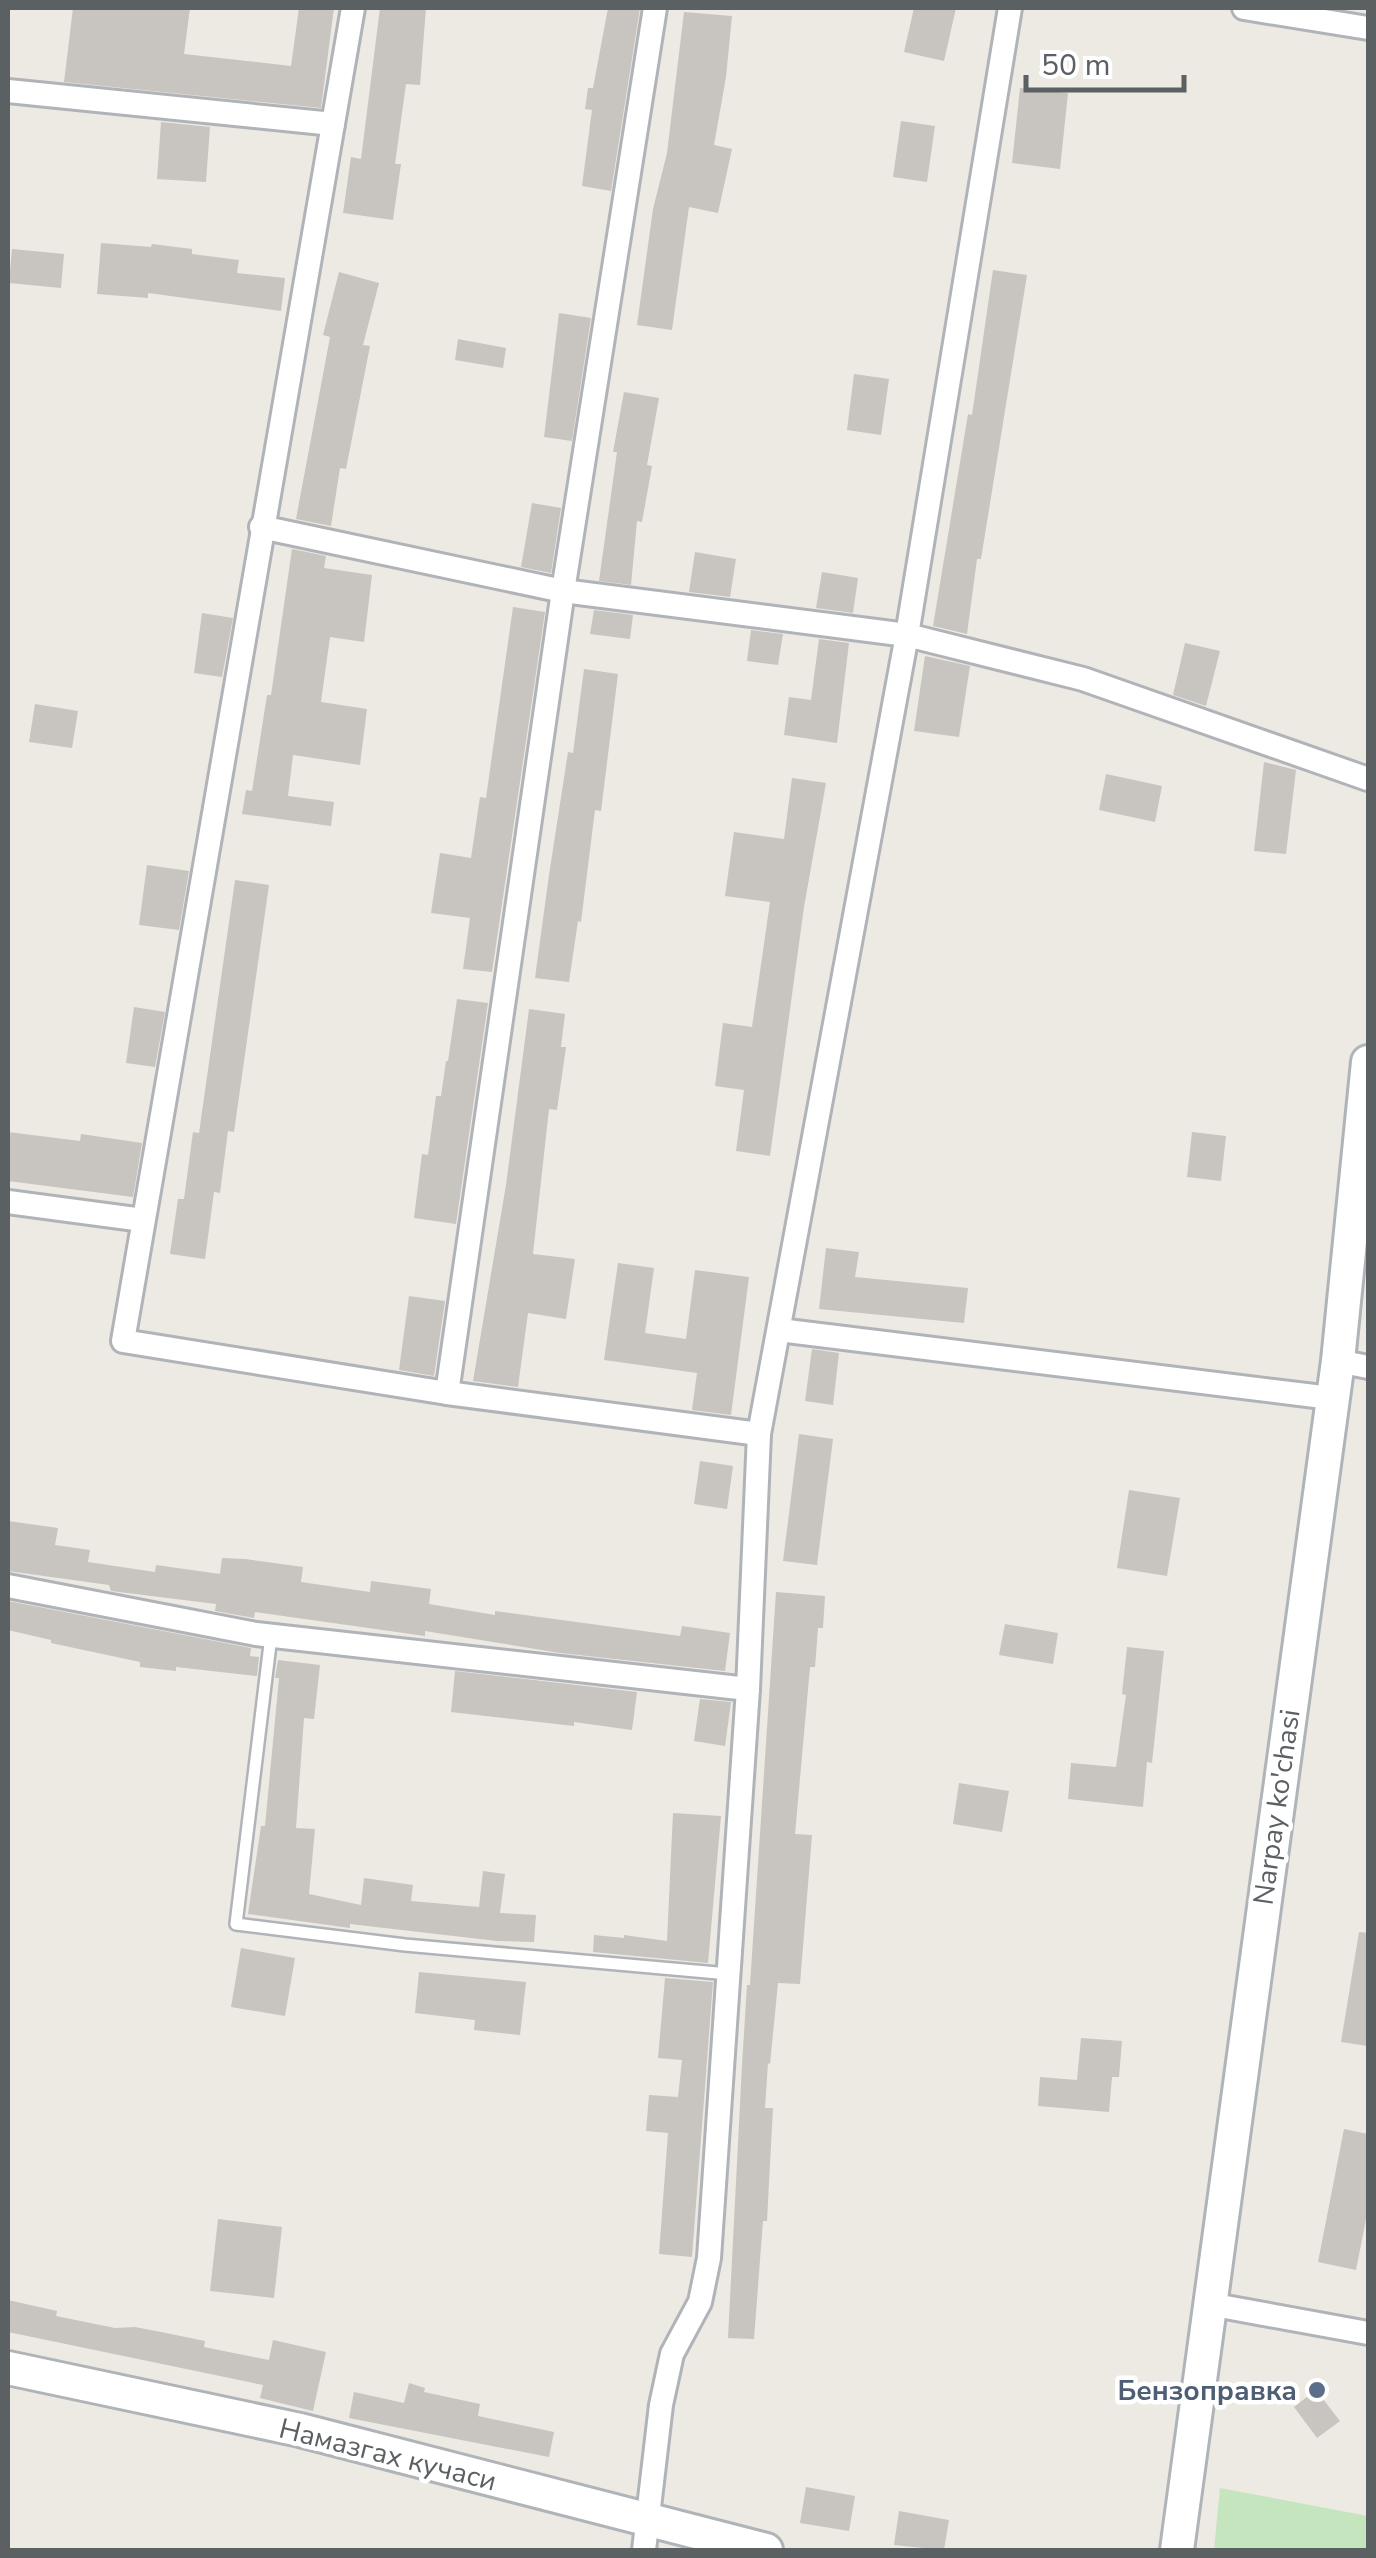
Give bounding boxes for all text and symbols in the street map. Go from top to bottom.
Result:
scale bar [1026,30,1184,92]
text: 50 m [1041,45,1110,86]
street label: Narpay ko'chasi [1244,1707,1310,1907]
place label: Бензоправка [1117,2372,1297,2410]
marker: Бензоправка [1306,2379,1328,2401]
street label: Намазгах кучаси [275,2410,500,2500]

